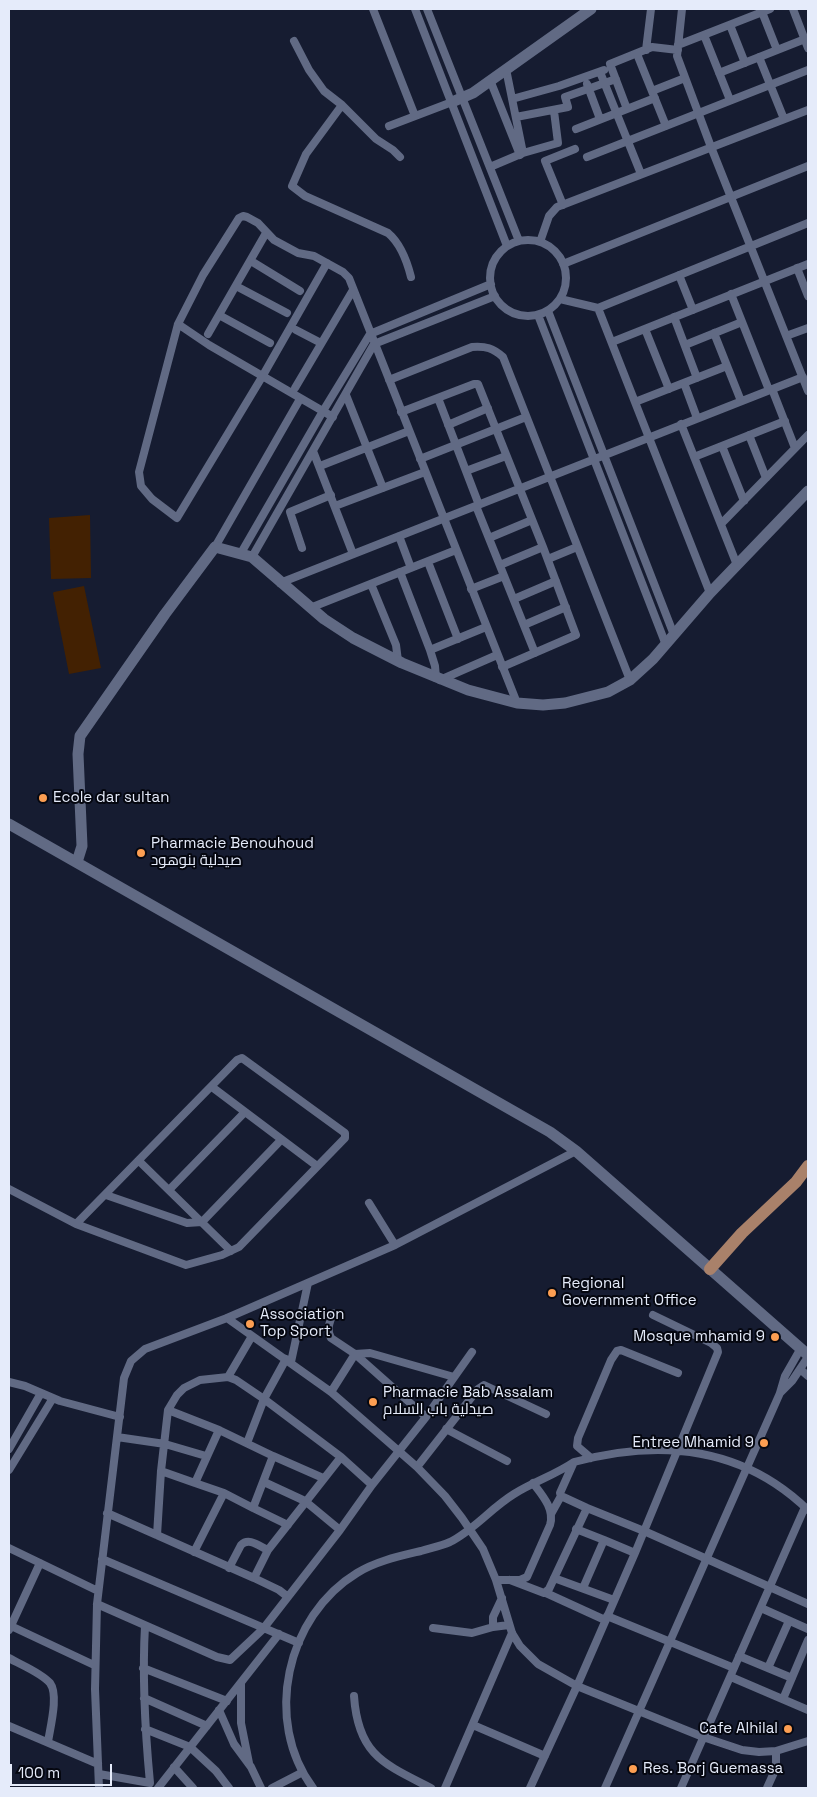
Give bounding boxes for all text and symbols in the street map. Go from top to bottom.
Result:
place label: Ecole dar sultan [53,789,169,807]
marker: Ecole dar sultan [37,792,49,804]
place label: Pharmacie Benouhoud صيدلية بنوهود [151,835,314,870]
marker: Pharmacie Benouhoud صيدلية بنوهود [135,847,147,859]
place label: Regional Government Office [562,1275,697,1310]
marker: Regional Government Office [546,1287,558,1299]
place label: Association Top Sport [260,1306,344,1341]
marker: Association Top Sport [244,1318,256,1330]
place label: Mosque mhamid 9 [633,1328,765,1346]
marker: Mosque mhamid 9 [769,1331,781,1343]
place label: Pharmacie Bab Assalam صيدلية باب السلام [383,1384,553,1419]
marker: Pharmacie Bab Assalam صيدلية باب السلام [367,1396,379,1408]
place label: Entree Mhamid 9 [633,1434,754,1452]
marker: Entree Mhamid 9 [758,1437,770,1449]
place label: Cafe Alhilal [699,1720,778,1738]
marker: Cafe Alhilal [782,1723,794,1735]
scale bar [12,1754,115,1786]
place label: Res. Borj Guemassa [643,1760,783,1778]
text: 100 m [18,1763,60,1782]
marker: Res. Borj Guemassa [627,1763,639,1775]

